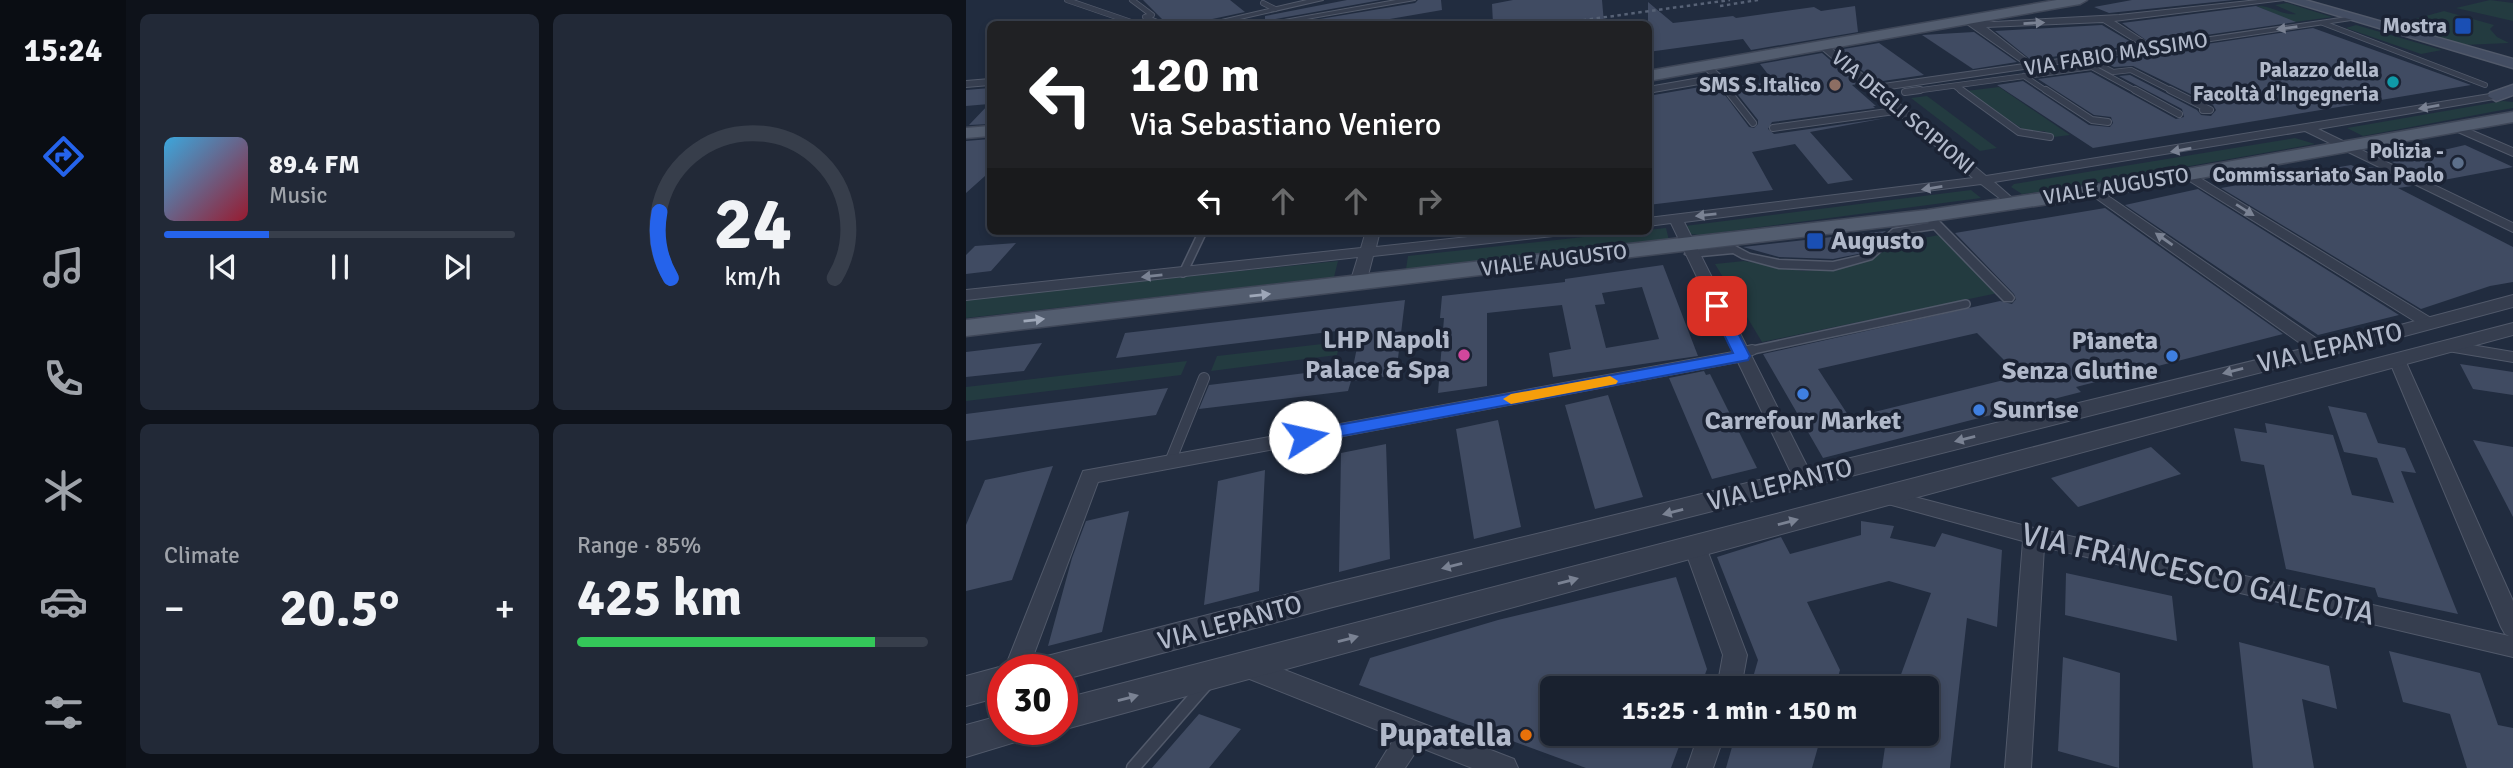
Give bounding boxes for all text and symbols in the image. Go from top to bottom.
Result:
place label: Mostra [2382,13,2447,39]
marker: Mostra [2453,16,2473,36]
one-way arrow [2023,17,2045,28]
one-way arrow [2276,23,2298,34]
street label: VIA FABIO MASSIMO [2022,27,2210,81]
text: 15:24 [24,31,102,70]
text: 120 m [1130,45,1260,105]
street label: VIA DEGLI SCIPIONI [1826,45,1980,179]
icon: left [1015,49,1106,140]
place label: Palazzo della Facoltà d'Ingegneria [2193,57,2379,107]
place label: SMS S.Italico [1699,72,1821,98]
marker: Palazzo della Facoltà d'Ingegneria [2385,74,2401,90]
marker: SMS S.Italico [1827,77,1843,93]
one-way arrow [2418,102,2440,113]
text: Via Sebastiano Veniero [1130,105,1441,144]
icon: directions [39,132,88,181]
place label: Polizia - Commissariato San Paolo [2212,138,2444,188]
one-way arrow [2170,145,2192,156]
text: 89.4 FM [269,149,360,181]
marker: Polizia - Commissariato San Paolo [2450,155,2466,171]
street label: VIALE AUGUSTO [2041,162,2191,210]
text: 24 [713,180,792,269]
text: Music [269,181,327,210]
icon: left [1191,182,1229,220]
icon: ahead [1264,182,1302,220]
icon: ahead [1337,182,1375,220]
icon: right [1410,182,1448,220]
one-way arrow [1920,183,1942,194]
one-way arrow [2236,204,2255,217]
one-way arrow [1695,210,1717,221]
place label: Augusto [1831,225,1924,257]
marker: Augusto [1805,231,1825,251]
one-way arrow [2155,232,2173,246]
street label: VIALE AUGUSTO [1480,238,1628,282]
icon: music [39,243,88,292]
icon: previous [204,248,242,286]
icon: pause [321,248,359,286]
icon: next [438,248,476,286]
text: km/h [724,261,781,292]
one-way arrow [1141,271,1163,282]
pin [1687,276,1747,336]
icon: arrive [1698,287,1736,325]
one-way arrow [1249,289,1271,300]
one-way arrow [1023,314,1045,325]
street label: VIA LEPANTO [2254,316,2406,380]
place label: LHP Napoli Palace & Spa [1305,324,1450,386]
place label: Pianeta Senza Glutine [2002,325,2158,387]
marker: LHP Napoli Palace & Spa [1456,347,1472,363]
marker: Pianeta Senza Glutine [2164,348,2180,364]
icon: phone [39,354,88,403]
one-way arrow [2222,366,2244,377]
marker: Carrefour Market [1795,386,1811,402]
place label: Sunrise [1993,394,2079,426]
position arrow [1268,400,1342,474]
marker: Sunrise [1971,402,1987,418]
place label: Carrefour Market [1705,405,1902,437]
one-way arrow [1954,434,1976,445]
street label: VIA LEPANTO [1704,452,1856,518]
icon: climate [39,466,88,515]
one-way arrow [1662,507,1684,518]
street label: VIA FRANCESCO GALEOTA [2017,514,2379,634]
one-way arrow [1777,516,1799,527]
text: Range · 85% [577,531,701,560]
text: Climate [164,541,240,570]
one-way arrow [1441,561,1463,572]
text: 425 km [577,566,742,630]
one-way arrow [1558,575,1579,585]
text: 20.5° [280,576,399,640]
icon: car [39,577,88,626]
text: − [164,585,185,632]
text: + [494,585,515,632]
street label: VIA LEPANTO [1154,588,1306,658]
one-way arrow [1337,633,1359,644]
speed limit sign: 30 [987,654,1078,745]
icon: filters [39,688,88,737]
one-way arrow [1118,692,1139,702]
text: 15:25 · 1 min · 150 m [1622,695,1857,727]
place label: Pupatella [1379,716,1512,755]
marker: Pupatella [1518,727,1534,743]

